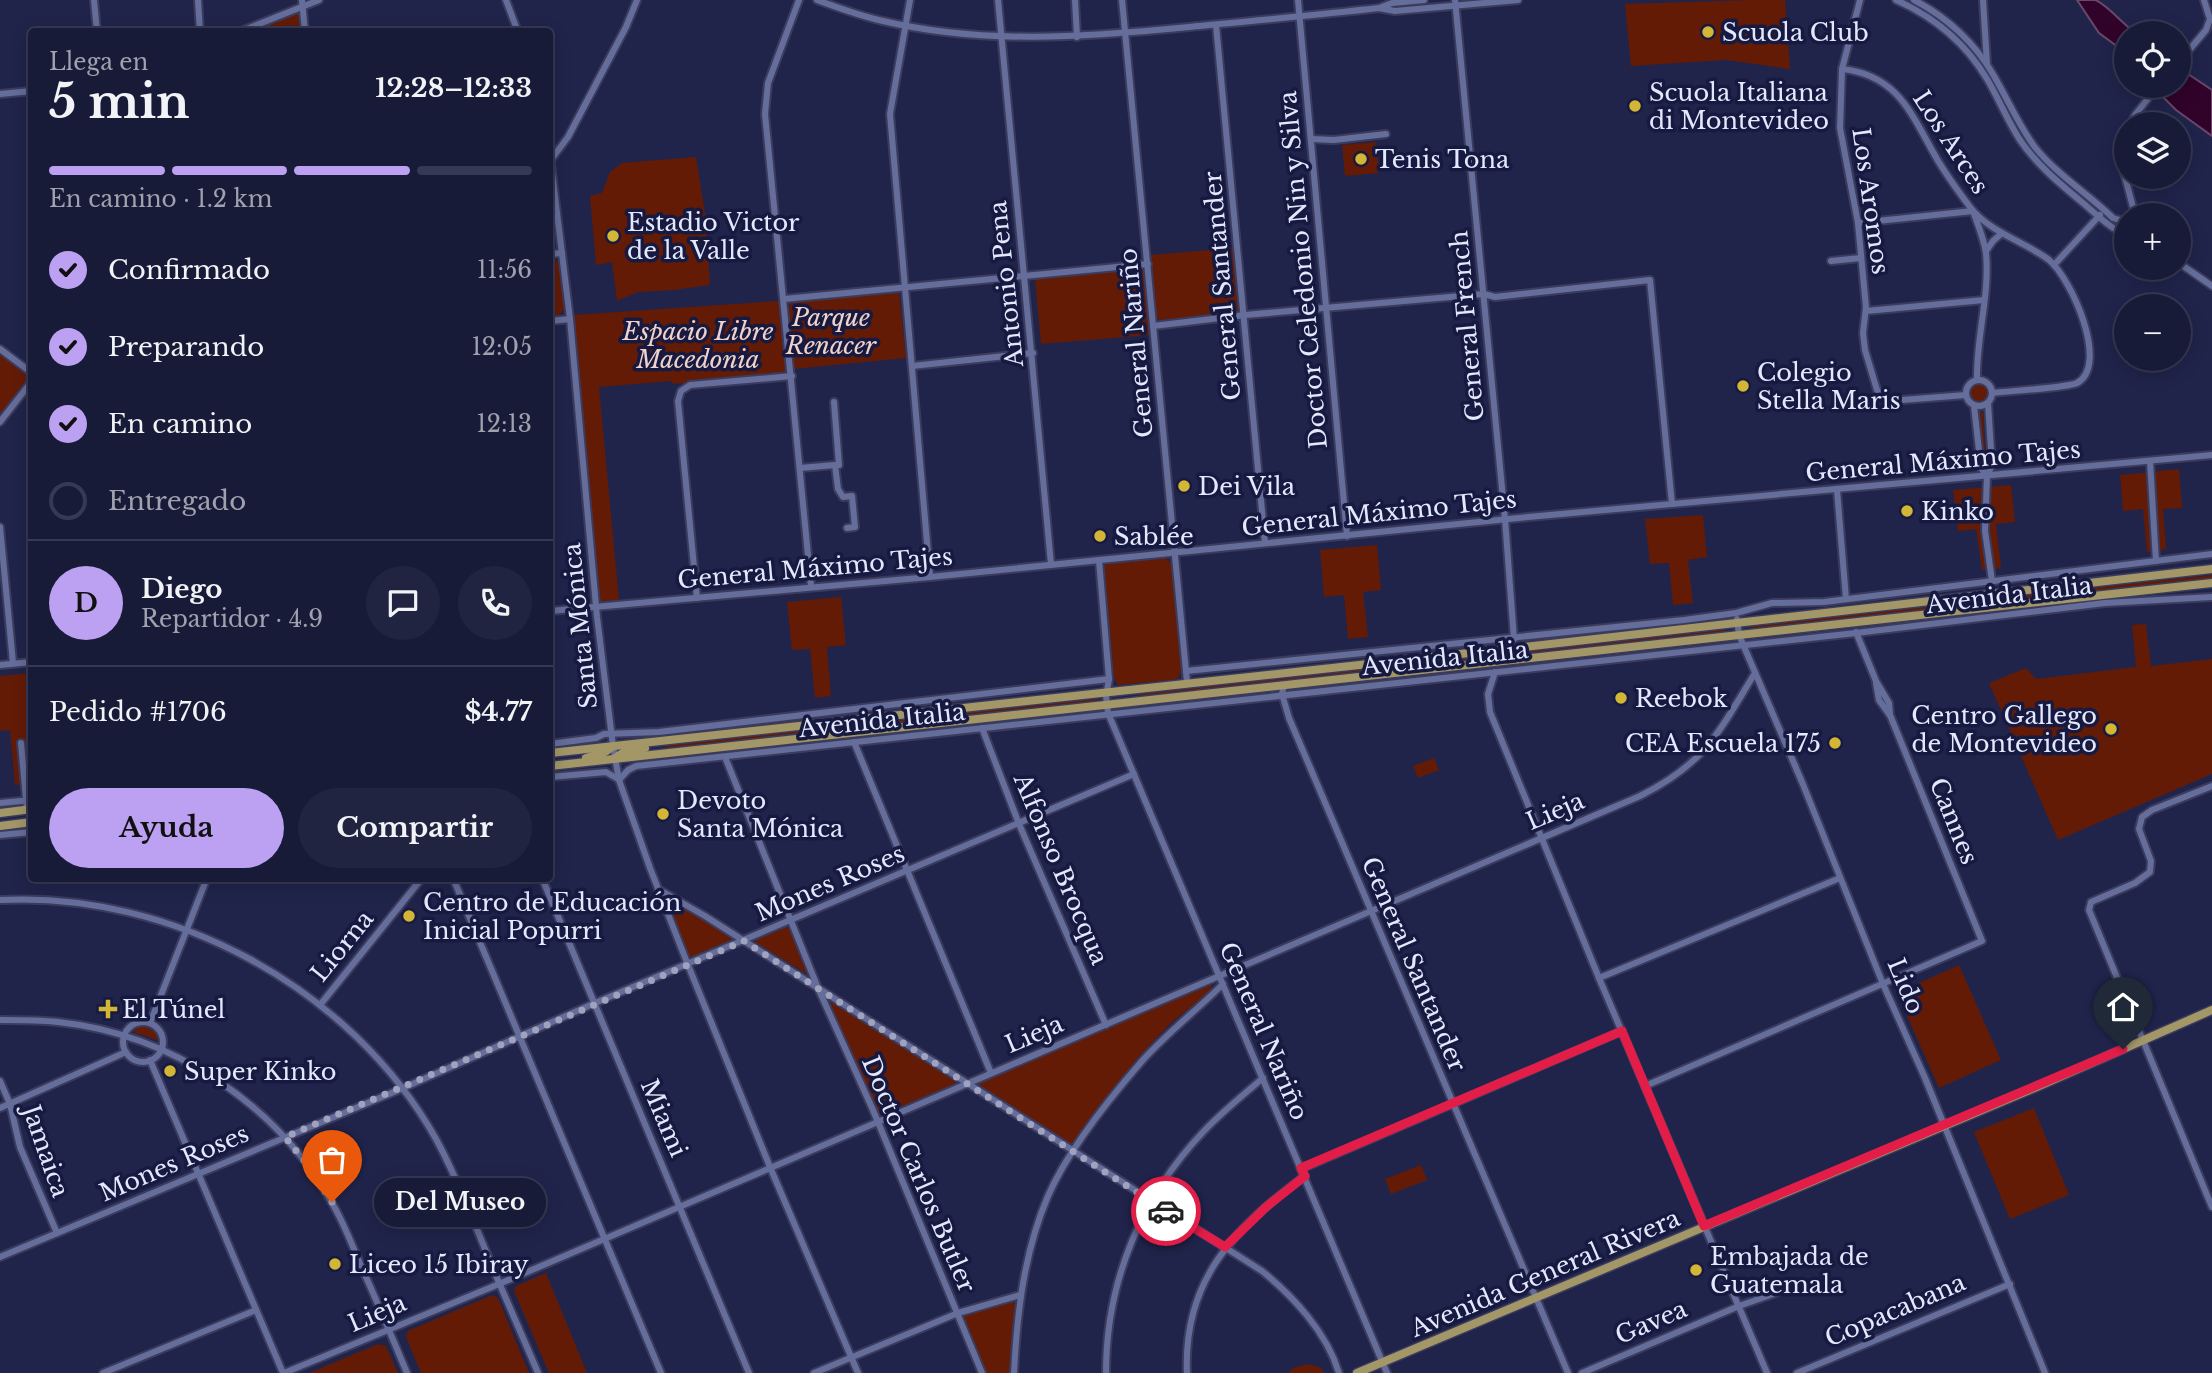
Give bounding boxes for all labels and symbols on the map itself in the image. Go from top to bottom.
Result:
place label: Scuola Club [1722,18,1869,47]
marker: Scuola Club [1700,24,1716,40]
place label: Scuola Italiana di Montevideo [1649,78,1829,135]
street label: Los Arces [1907,85,1995,199]
street label: Doctor Celedonio Nin y Silva [1273,89,1333,450]
marker: Scuola Italiana di Montevideo [1627,98,1643,114]
street label: Los Aromos [1846,126,1896,276]
place label: Tenis Tona [1375,145,1510,174]
marker: Tenis Tona [1353,151,1369,167]
street label: General Santander [1197,170,1246,402]
street label: Antonio Pena [983,199,1029,369]
place label: Estadio Victor de la Valle [627,208,800,265]
marker: Estadio Victor de la Valle [605,228,621,244]
street label: General French [1444,230,1490,422]
street label: General Nariño [1113,247,1159,439]
park label: Parque Renacer [785,303,877,360]
park label: Espacio Libre Macedonia [621,317,774,374]
place label: Colegio Stella Maris [1757,358,1901,415]
marker: Colegio Stella Maris [1735,378,1751,394]
street label: General Máximo Tajes [1804,435,2082,487]
place label: Dei Vila [1198,472,1296,501]
marker: Dei Vila [1176,478,1192,494]
street label: General Máximo Tajes [1240,484,1518,542]
place label: Kinko [1921,497,1994,526]
marker: Kinko [1899,503,1915,519]
place label: Sablée [1114,522,1194,551]
marker: Sablée [1092,528,1108,544]
street label: Santa Mónica [557,541,603,710]
street label: General Máximo Tajes [676,542,954,594]
street label: Avenida Italia [1923,570,2094,620]
street label: Avenida Italia [1359,635,1530,681]
place label: Reebok [1635,684,1728,713]
marker: Reebok [1613,690,1629,706]
street label: Avenida Italia [796,697,967,743]
place label: Centro Gallego de Montevideo [1911,701,2097,758]
marker: Centro Gallego de Montevideo [2103,721,2119,737]
place label: CEA Escuela 175 [1625,729,1821,758]
marker: CEA Escuela 175 [1827,735,1843,751]
street label: Alfonso Brocqua [1007,768,1115,970]
street label: Cannes [1924,774,1984,868]
place label: Devoto Santa Mónica [677,786,844,843]
street label: Lieja [1522,786,1589,836]
marker: Devoto Santa Mónica [655,806,671,822]
street label: Mones Roses [751,839,909,927]
street label: General Santander [1356,852,1472,1076]
place label: Centro de Educación Inicial Popurri [423,888,681,945]
street label: Liorna [305,904,380,987]
marker: Centro de Educación Inicial Popurri [401,908,417,924]
street label: General Nariño [1213,938,1315,1124]
street label: Lido [1881,954,1931,1018]
pin [2093,977,2153,1049]
place label: El Túnel [122,995,226,1024]
marker: El Túnel [100,1001,116,1017]
street label: Lieja [1001,1009,1068,1059]
street label: Doctor Carlos Butler [856,1051,982,1297]
place label: Super Kinko [184,1057,336,1086]
marker: Super Kinko [162,1063,178,1079]
street label: Miami [635,1075,693,1161]
street label: Jamaica [16,1098,75,1201]
street label: Mones Roses [95,1119,253,1207]
pin [302,1130,362,1202]
courier [1131,1176,1201,1246]
callout: Del Museo [374,1178,546,1226]
street label: Avenida General Rivera [1405,1203,1685,1343]
place label: Embajada de Guatemala [1710,1242,1869,1299]
place label: Liceo 15 Ibiray [349,1250,529,1279]
marker: Liceo 15 Ibiray [327,1256,343,1272]
marker: Embajada de Guatemala [1688,1262,1704,1278]
street label: Copacabana [1821,1267,1970,1353]
street label: Lieja [344,1288,411,1338]
street label: Gavea [1611,1294,1692,1350]

